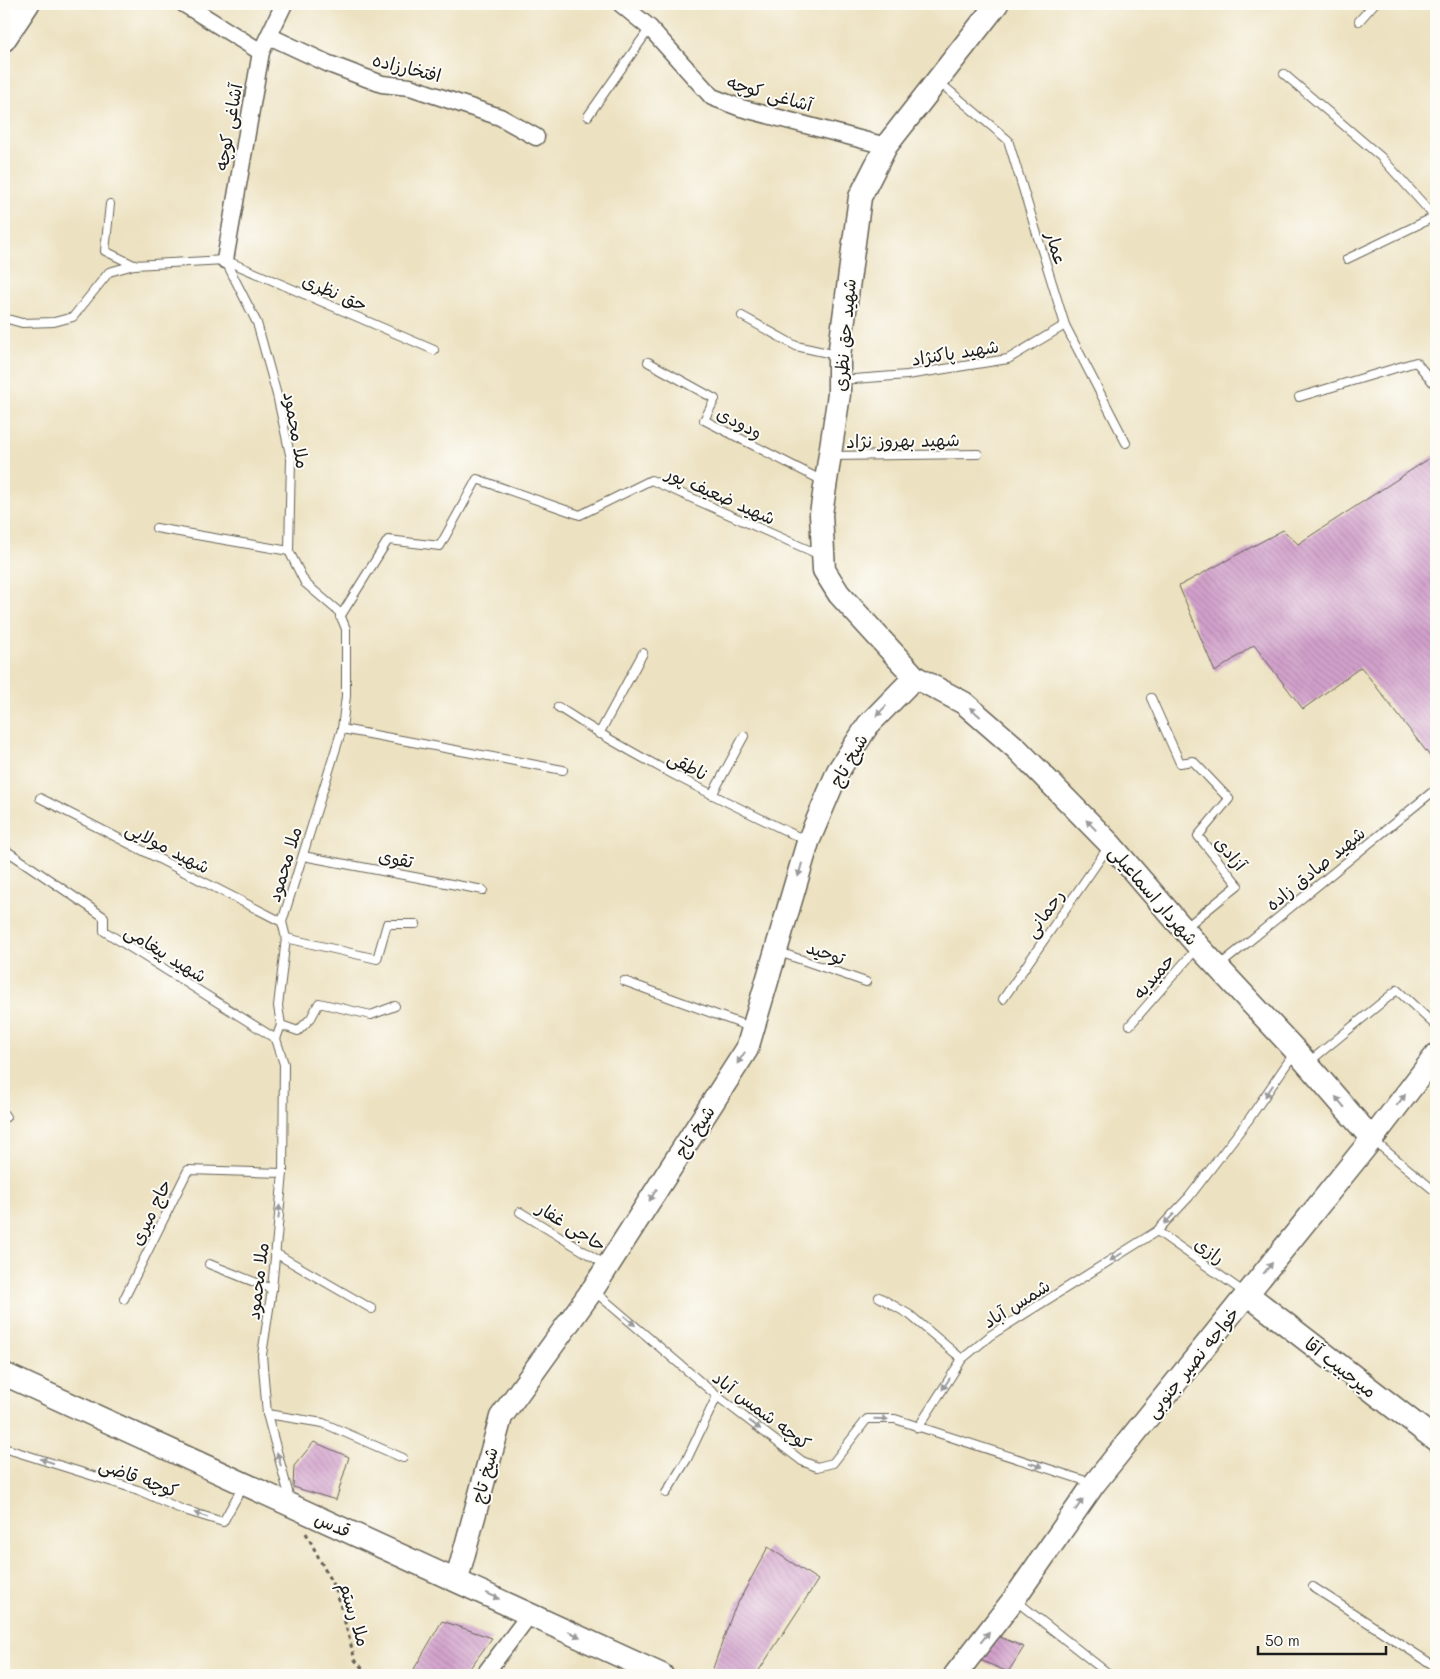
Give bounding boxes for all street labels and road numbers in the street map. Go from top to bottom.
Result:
street label: افتخارزاده [370,47,444,87]
street label: آشاغی کوچه [724,69,817,118]
street label: آشاغی کوچه [209,80,249,173]
street label: عمار [1040,227,1073,268]
street label: حق نظری [299,268,371,316]
street label: شهید حق نظری [827,278,861,392]
street label: شهید پاکنژاد [909,333,1001,372]
street label: ملا محمود [278,390,316,470]
street label: ودودی [713,400,767,444]
street label: شهید بهروز نژاد [846,427,960,453]
street label: شهید ضعیف پور [660,459,780,531]
street label: شیخ تاج [823,729,874,791]
street label: ناطقی [664,745,712,785]
street label: شهید مولایی [122,816,214,878]
street label: شهید صادق زاده [1260,820,1370,916]
street label: ملا محمود [261,823,307,905]
street label: آزادی [1210,831,1253,876]
street label: شهردار اسماعیلی [1104,840,1204,950]
street label: تقوی [377,843,416,873]
street label: رحمانی [1019,884,1069,942]
street label: شهید پیغامی [120,918,212,989]
street label: توحید [803,934,849,970]
street label: حمیدیه [1126,948,1180,1004]
street label: شیخ تاج [668,1100,721,1162]
street label: حاج میری [124,1175,177,1250]
street label: حاجی غفار [531,1194,611,1257]
street label: رازی [1190,1231,1230,1269]
street label: ملا محمود [240,1241,274,1321]
street label: شمس آباد [978,1273,1054,1333]
street label: خواجه نصیر جنوبی [1140,1301,1245,1423]
street label: میرحبیب آقا [1300,1331,1382,1403]
street label: کوچه شمس آباد [707,1365,816,1456]
street label: شیخ تاج [465,1444,504,1506]
street label: کوچه قاضی [96,1452,182,1503]
street label: قدس [311,1506,355,1542]
street label: ملا رستم [331,1579,376,1650]

